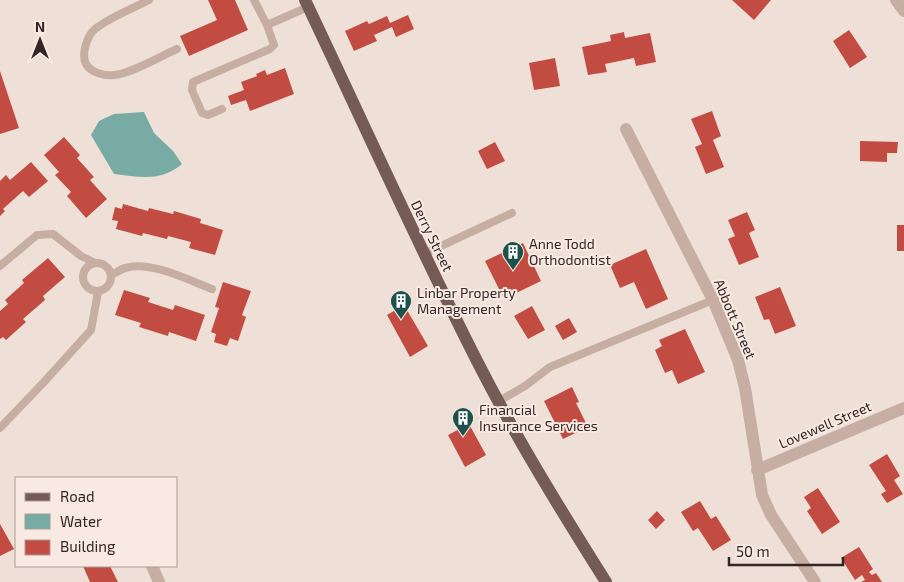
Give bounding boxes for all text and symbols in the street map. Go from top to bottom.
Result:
north arrow [15,15,65,65]
text: N [35,18,45,35]
street label: Derry Street [408,197,457,274]
place label: Anne Todd Orthodontist [529,235,611,268]
building icon: Anne Todd Orthodontist [501,240,525,271]
street label: Abbott Street [711,276,760,361]
place label: Linbar Property Management [417,284,516,317]
building icon: Linbar Property Management [389,289,413,320]
street label: Lovewell Street [776,397,874,452]
place label: Financial Insurance Services [479,401,598,434]
building icon: Financial Insurance Services [451,406,475,437]
legend [15,477,178,567]
text: Road [60,487,95,505]
text: Water [60,512,102,530]
scale bar [729,534,843,566]
text: Building [60,537,116,555]
text: 50 m [736,542,770,560]

